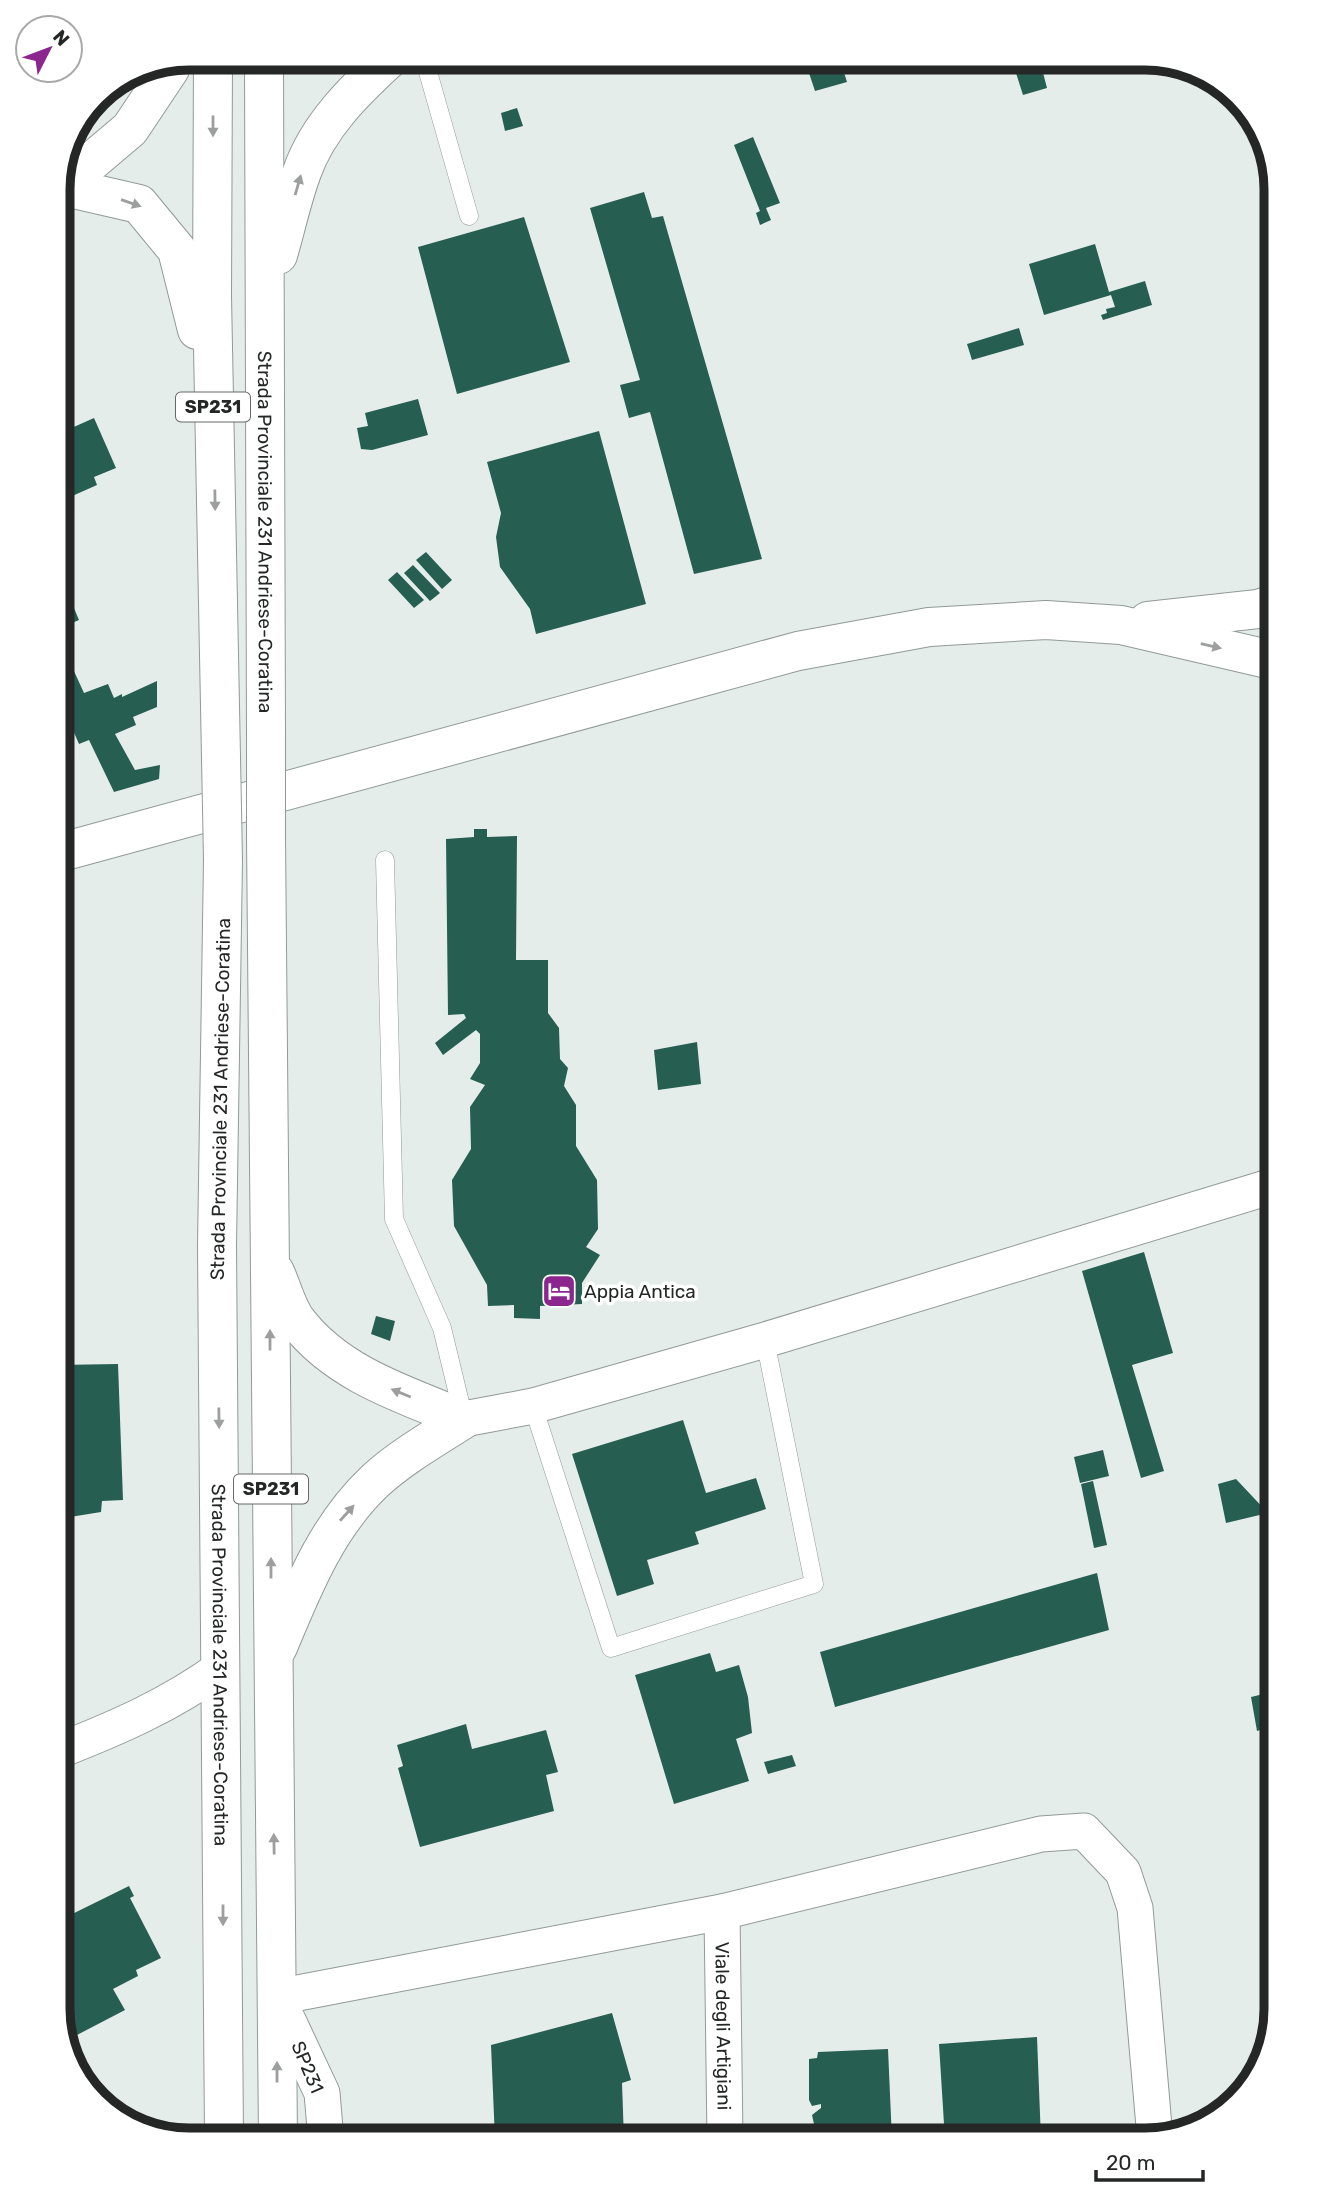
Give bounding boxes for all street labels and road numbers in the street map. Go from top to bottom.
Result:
street label: Strada Provinciale 231 Andriese-Coratina [253,351,277,713]
road number: SP231 [176,393,250,422]
street label: Strada Provinciale 231 Andriese-Coratina [206,918,235,1280]
road number: SP231 [234,1474,308,1504]
street label: Strada Provinciale 231 Andriese-Coratina [207,1484,233,1846]
street label: Viale degli Artigiani [710,1942,736,2110]
street label: SP231 [286,2038,329,2097]

